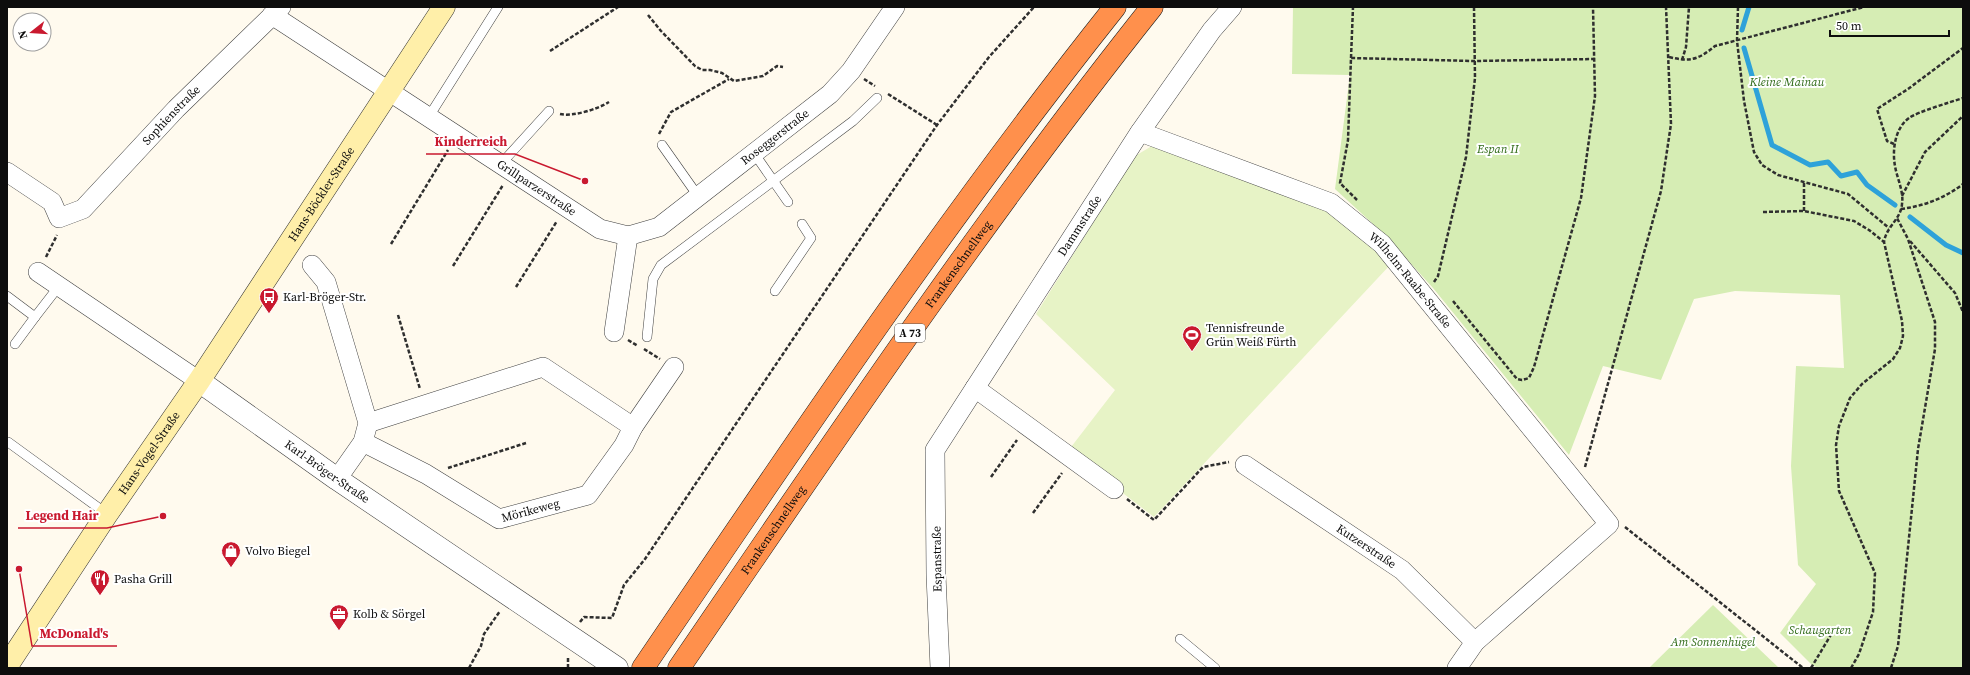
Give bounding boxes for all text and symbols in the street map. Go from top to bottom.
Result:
north arrow [12,12,52,52]
scale bar [1830,12,1949,38]
text: 50 m [1836,18,1862,34]
text: N [15,29,31,41]
park label: Kleine Mainau [1749,74,1825,90]
street label: Sophienstraße [139,82,204,148]
street label: Roseggerstraße [737,105,812,169]
callout: Kinderreich [426,129,515,154]
text: Kinderreich [435,133,507,150]
park label: Espan II [1476,141,1520,157]
street label: Hans-Böckler-Straße [284,144,358,245]
street label: Grillparzerstraße [494,156,580,219]
street label: Dammstraße [1054,192,1105,259]
street label: Frankenschnellweg [921,217,995,311]
street label: Wilhelm-Raabe-Straße [1366,229,1455,332]
bus stop icon: Karl-Bröger-Str. [258,286,280,314]
place label: Karl-Bröger-Str. [283,289,366,305]
place label: Tennisfreunde Grün Weiß Fürth [1206,320,1296,350]
road number: A 73 [895,324,925,342]
sports icon: Tennisfreunde Grün Weiß Fürth [1181,324,1203,352]
street label: Hans-Vogel-Straße [115,408,184,498]
street label: Karl-Bröger-Straße [281,436,373,507]
street label: Frankenschnellweg [737,482,809,578]
street label: Mörikeweg [500,495,561,526]
callout: Legend Hair [18,503,107,528]
text: Legend Hair [25,507,100,524]
street label: Kutzerstraße [1333,520,1399,572]
street label: Espanstraße [928,526,946,592]
shop icon: Volvo Biegel [220,540,242,568]
place label: Volvo Biegel [245,543,311,559]
restaurant icon: Pasha Grill [89,568,111,596]
place label: Pasha Grill [114,571,173,587]
office icon: Kolb & Sörgel [328,603,350,631]
place label: Kolb & Sörgel [353,606,426,622]
callout: McDonald's [32,621,117,646]
park label: Schaugarten [1789,622,1851,638]
text: McDonald's [39,625,109,642]
park label: Am Sonnenhügel [1670,634,1756,650]

